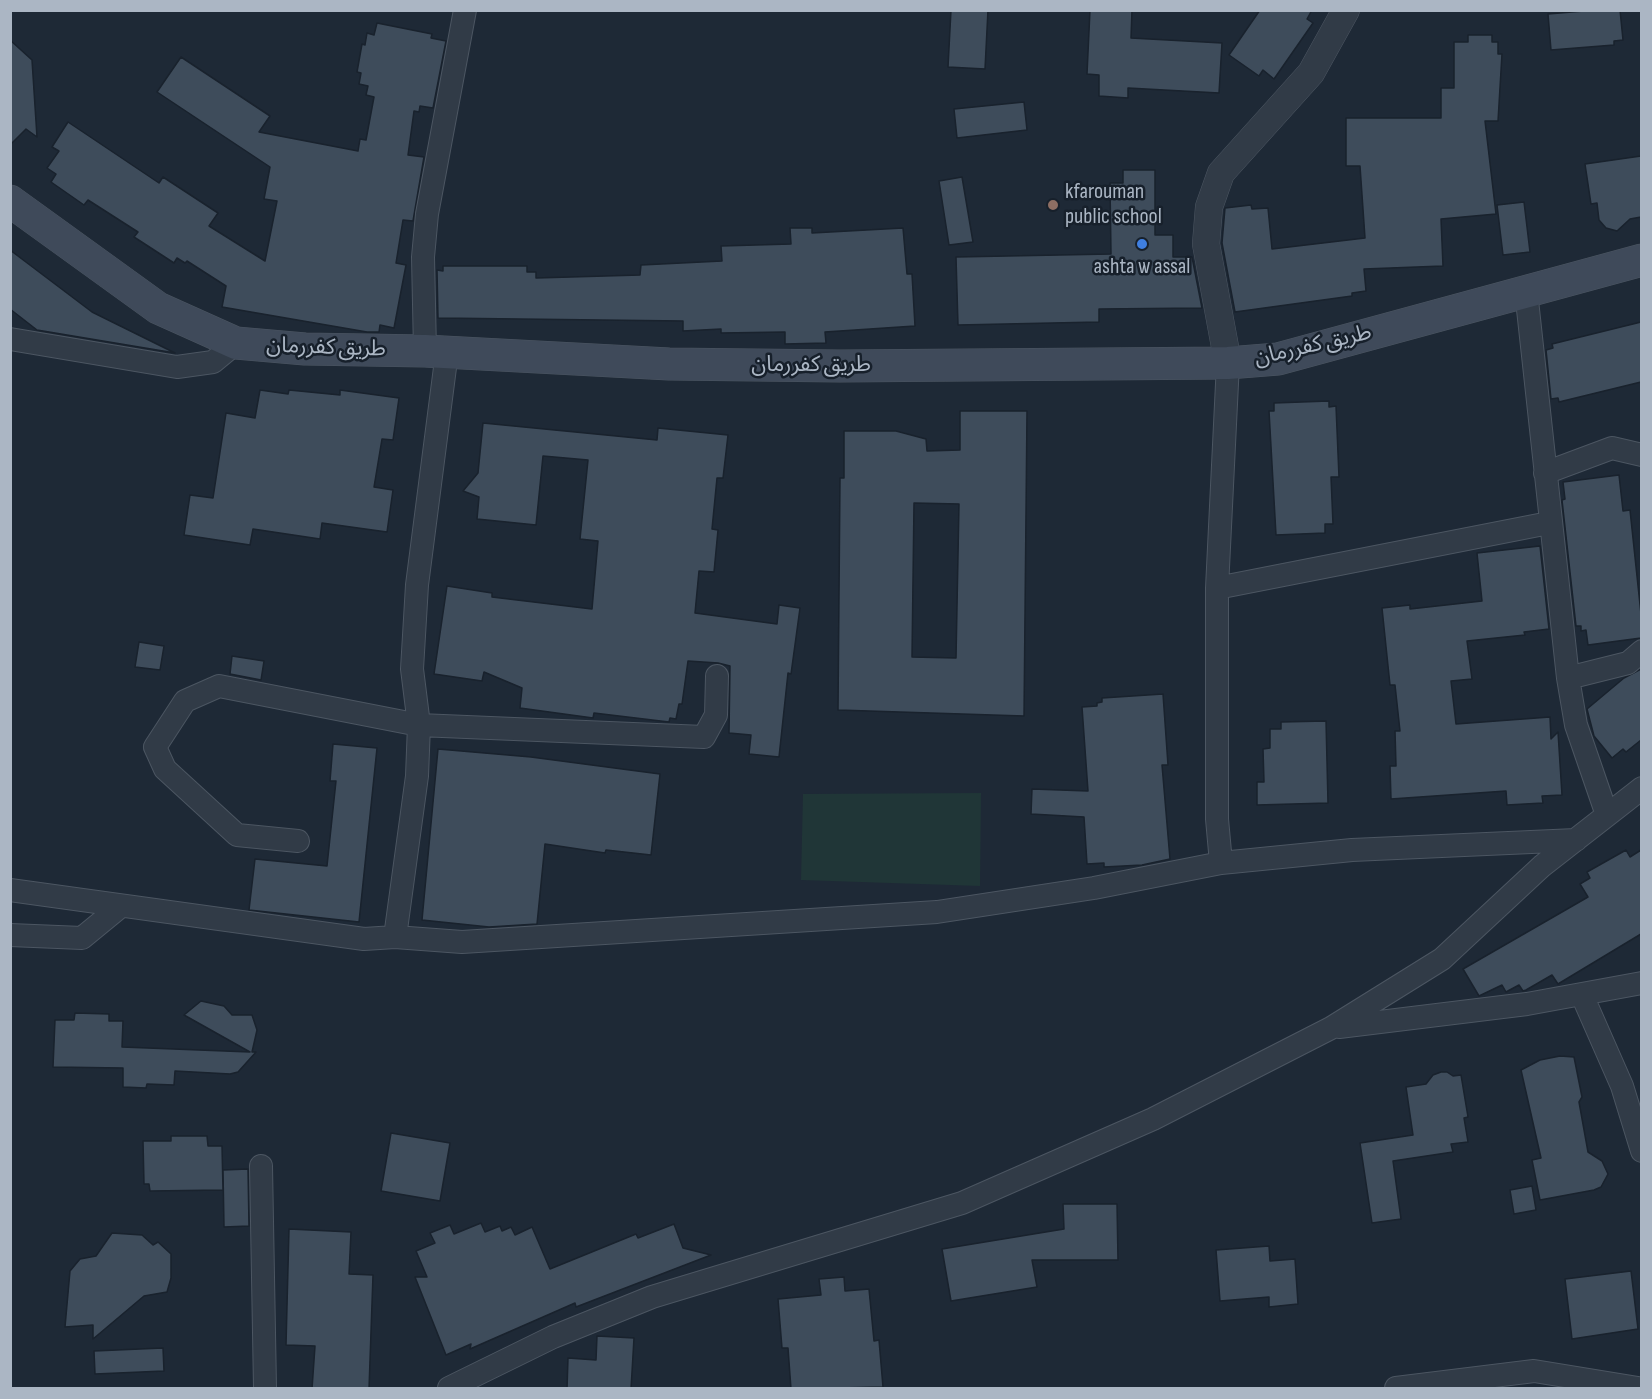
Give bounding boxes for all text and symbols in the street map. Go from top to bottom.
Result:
place label: kfarouman public school [1065,179,1162,230]
marker: kfarouman public school [1046,198,1060,212]
marker: ashta w assal [1135,237,1149,251]
place label: ashta w assal [1094,254,1190,280]
street label: طريق كفررمان [1252,320,1374,372]
street label: طريق كفررمان [266,333,386,363]
street label: طريق كفررمان [751,352,871,378]

